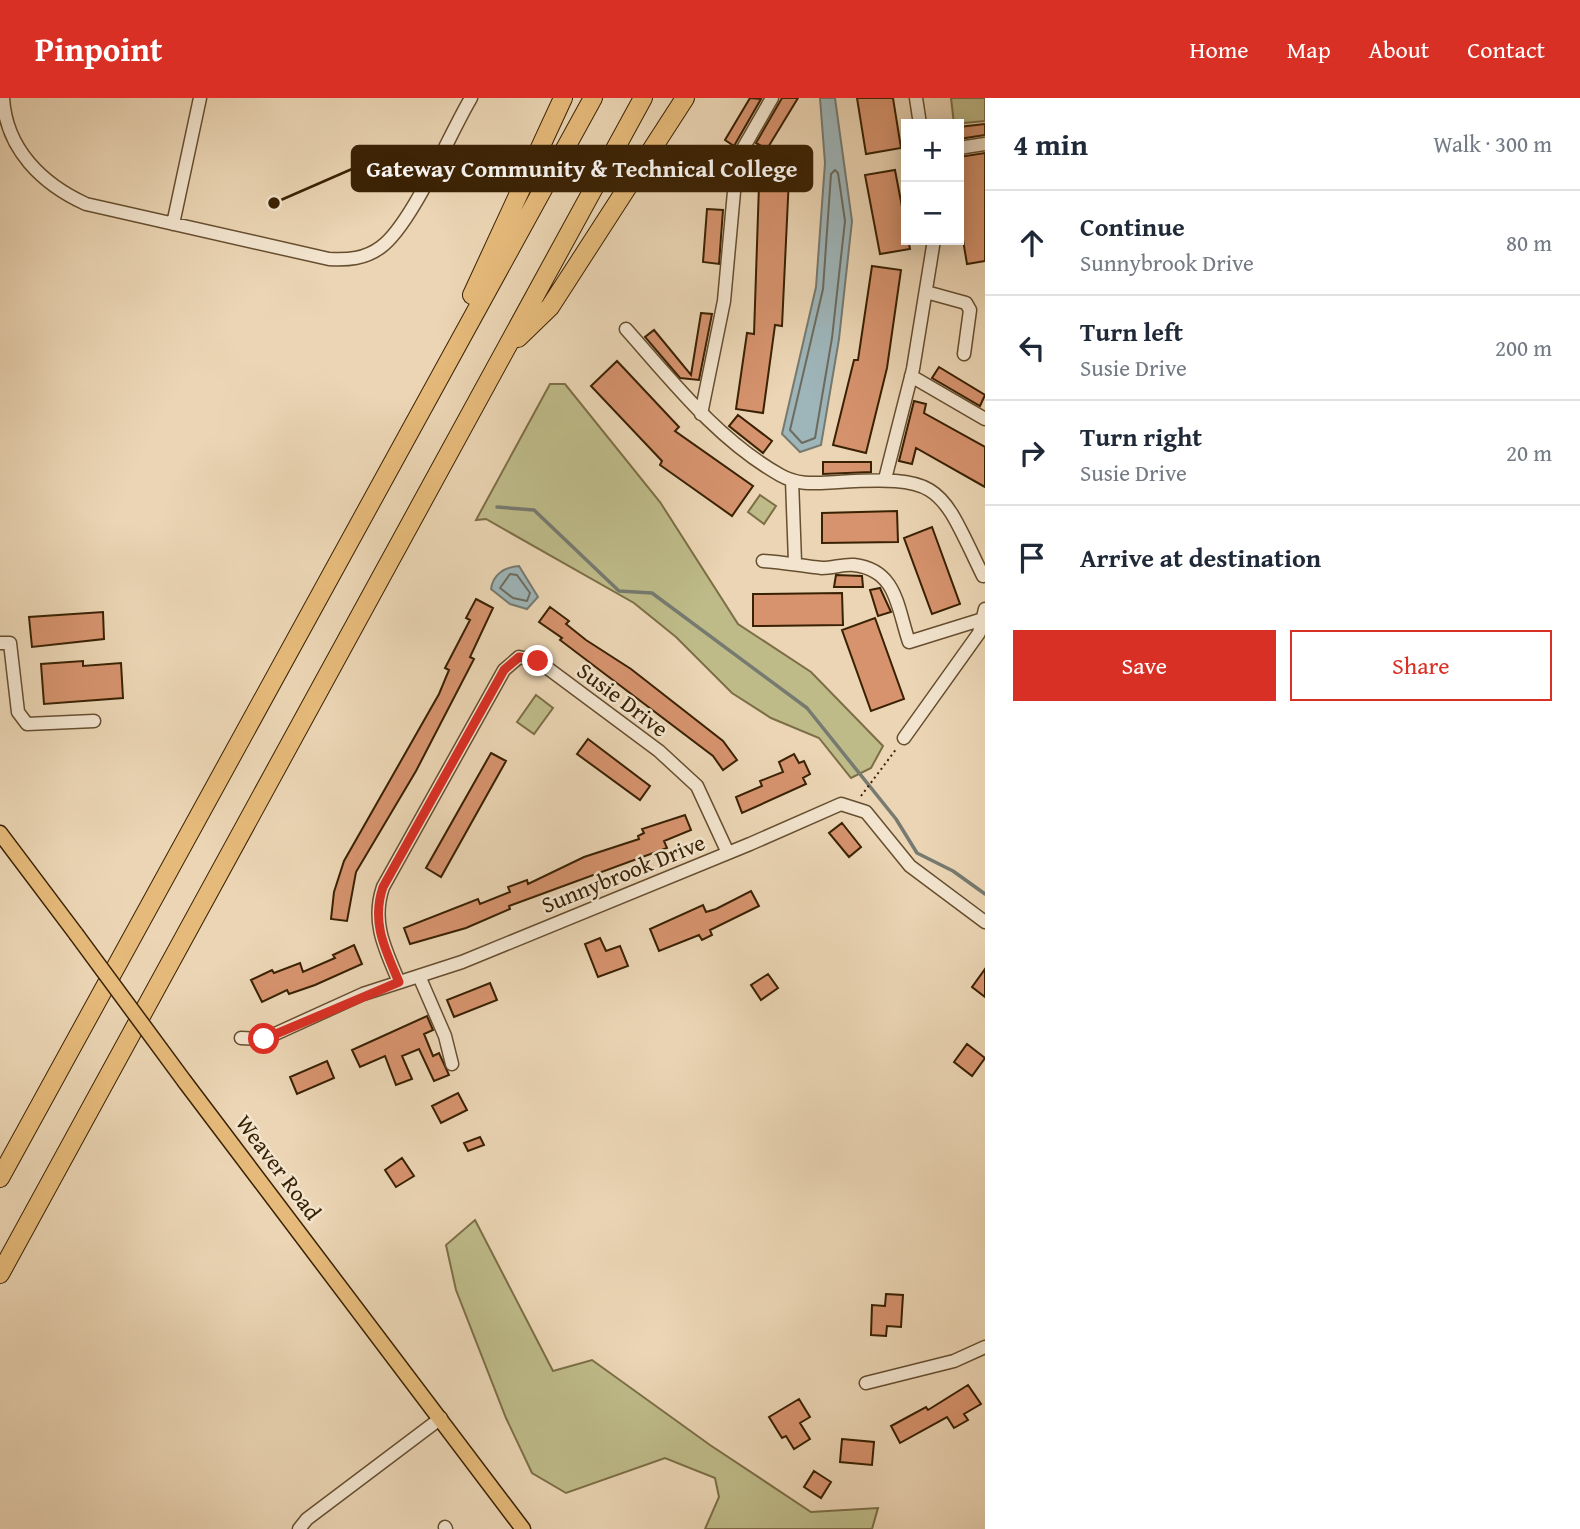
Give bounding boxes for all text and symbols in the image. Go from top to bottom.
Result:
text: Pinpoint [35,25,162,73]
text: Home [1190,32,1249,67]
text: Map [1287,32,1331,67]
text: About [1369,32,1429,67]
text: Contact [1467,32,1545,67]
map controls [901,119,964,245]
button: + [901,119,964,182]
text: 4 min [1013,122,1088,166]
text: Walk · 300 m [1433,127,1552,160]
callout: Gateway Community & Technical College [352,146,812,191]
text: Gateway Community & Technical College [366,151,798,186]
button: − [901,182,964,245]
text: Continue [1080,207,1185,246]
icon: ahead [1013,224,1051,262]
text: 80 m [1506,226,1552,259]
text: Sunnybrook Drive [1080,246,1254,279]
text: Turn left [1080,312,1183,351]
icon: left [1013,329,1051,367]
text: 200 m [1495,331,1552,364]
text: Susie Drive [1080,351,1187,384]
text: Turn right [1080,417,1202,456]
icon: right [1013,434,1051,472]
text: 20 m [1506,436,1552,469]
text: Susie Drive [1080,456,1187,489]
text: Arrive at destination [1080,538,1321,577]
icon: arrive [1013,539,1051,577]
button: Save [1013,630,1276,701]
button: Share [1290,630,1552,701]
route end [522,645,553,676]
street label: Susie Drive [570,654,676,744]
street label: Sunnybrook Drive [536,825,710,921]
route start [248,1023,279,1054]
street label: Weaver Road [228,1107,330,1227]

